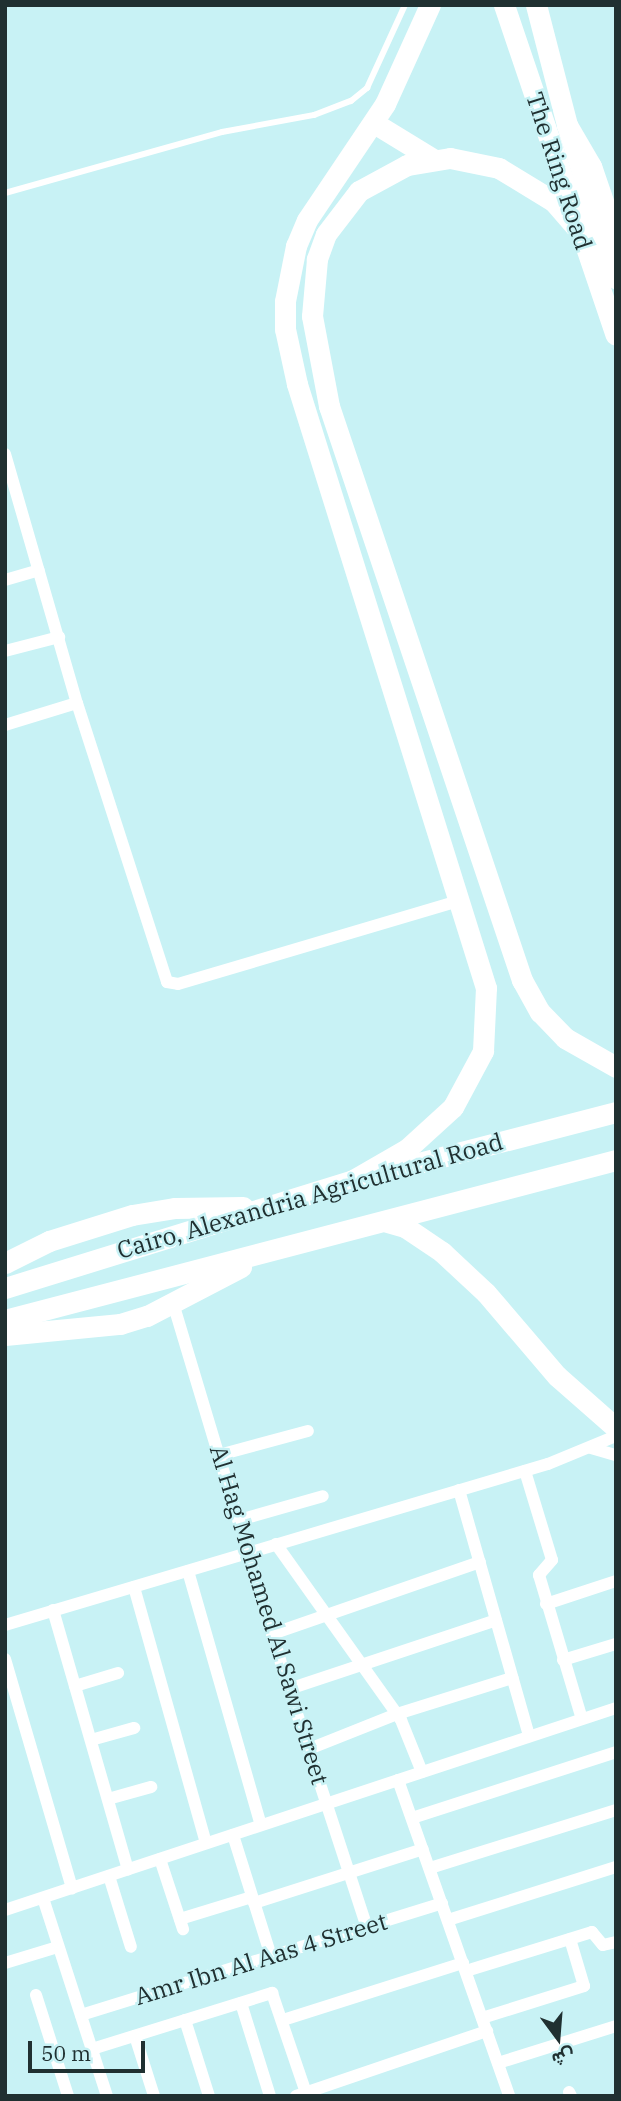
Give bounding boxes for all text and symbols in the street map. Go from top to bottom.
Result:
street label: The Ring Road [520,89,598,253]
street label: Cairo, Alexandria Agricultural Road [114,1127,506,1265]
street label: Al Hag Mohamed Al Sawi Street [204,1442,334,1788]
street label: Amr Ibn Al Aas 4 Street [131,1907,391,2011]
north arrow [523,2003,593,2073]
scale bar [32,2028,149,2072]
text: 50 m [41,2039,91,2067]
text: ش [550,2044,578,2073]

